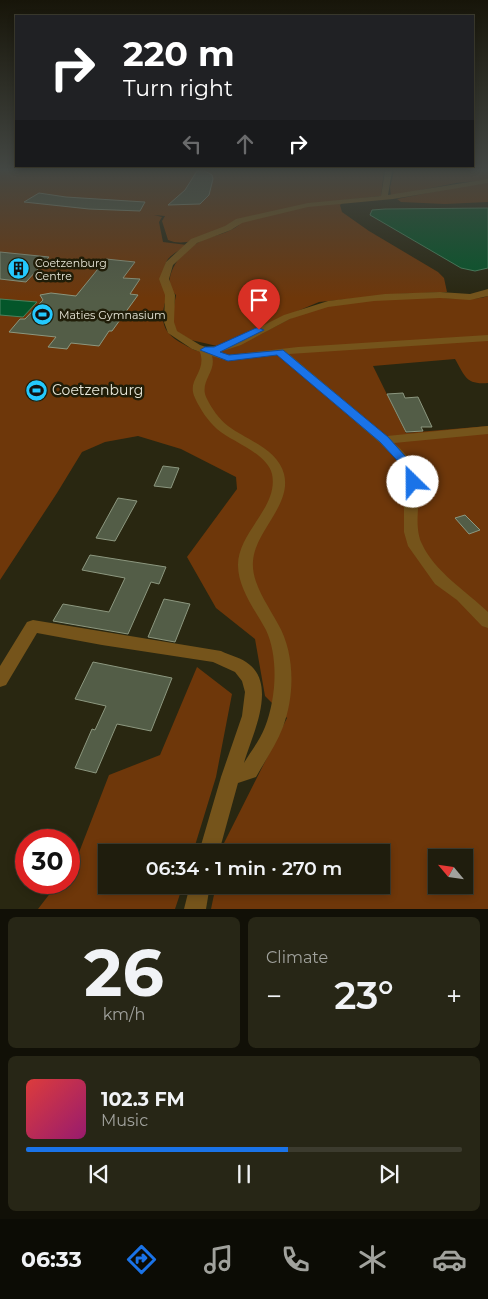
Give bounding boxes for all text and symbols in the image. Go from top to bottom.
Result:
text: 220 m [123,32,235,75]
icon: right [40,35,105,100]
text: Turn right [123,75,233,102]
icon: left [178,130,206,158]
icon: ahead [231,130,259,158]
icon: right [284,130,312,158]
place label: Coetzenburg Centre [35,256,107,283]
building icon: Coetzenburg Centre [7,257,31,281]
pin [238,279,280,330]
icon: arrive [245,286,273,314]
sports icon: Maties Gymnasium [31,303,55,327]
place label: Maties Gymnasium [59,308,166,322]
sports icon: Coetzenburg [24,378,48,402]
place label: Coetzenburg [52,381,143,399]
position arrow [386,455,438,507]
speed limit sign: 30 [15,829,80,894]
north arrow [428,849,472,894]
map controls [428,849,473,894]
text: 06:34 · 1 min · 270 m [146,857,342,880]
text: 26 [84,933,164,1012]
text: Climate [266,948,328,967]
text: 23° [334,972,394,1019]
text: − [266,979,282,1013]
text: + [446,979,462,1013]
text: km/h [103,1005,145,1024]
text: 102.3 FM [101,1088,185,1111]
text: Music [101,1111,148,1130]
icon: previous [85,1160,113,1188]
icon: pause [230,1160,258,1188]
icon: next [375,1160,403,1188]
icon: directions [124,1242,159,1277]
icon: music [201,1242,236,1277]
icon: phone [278,1242,313,1277]
icon: climate [355,1242,390,1277]
icon: car [432,1242,467,1277]
text: 06:33 [21,1246,82,1273]

